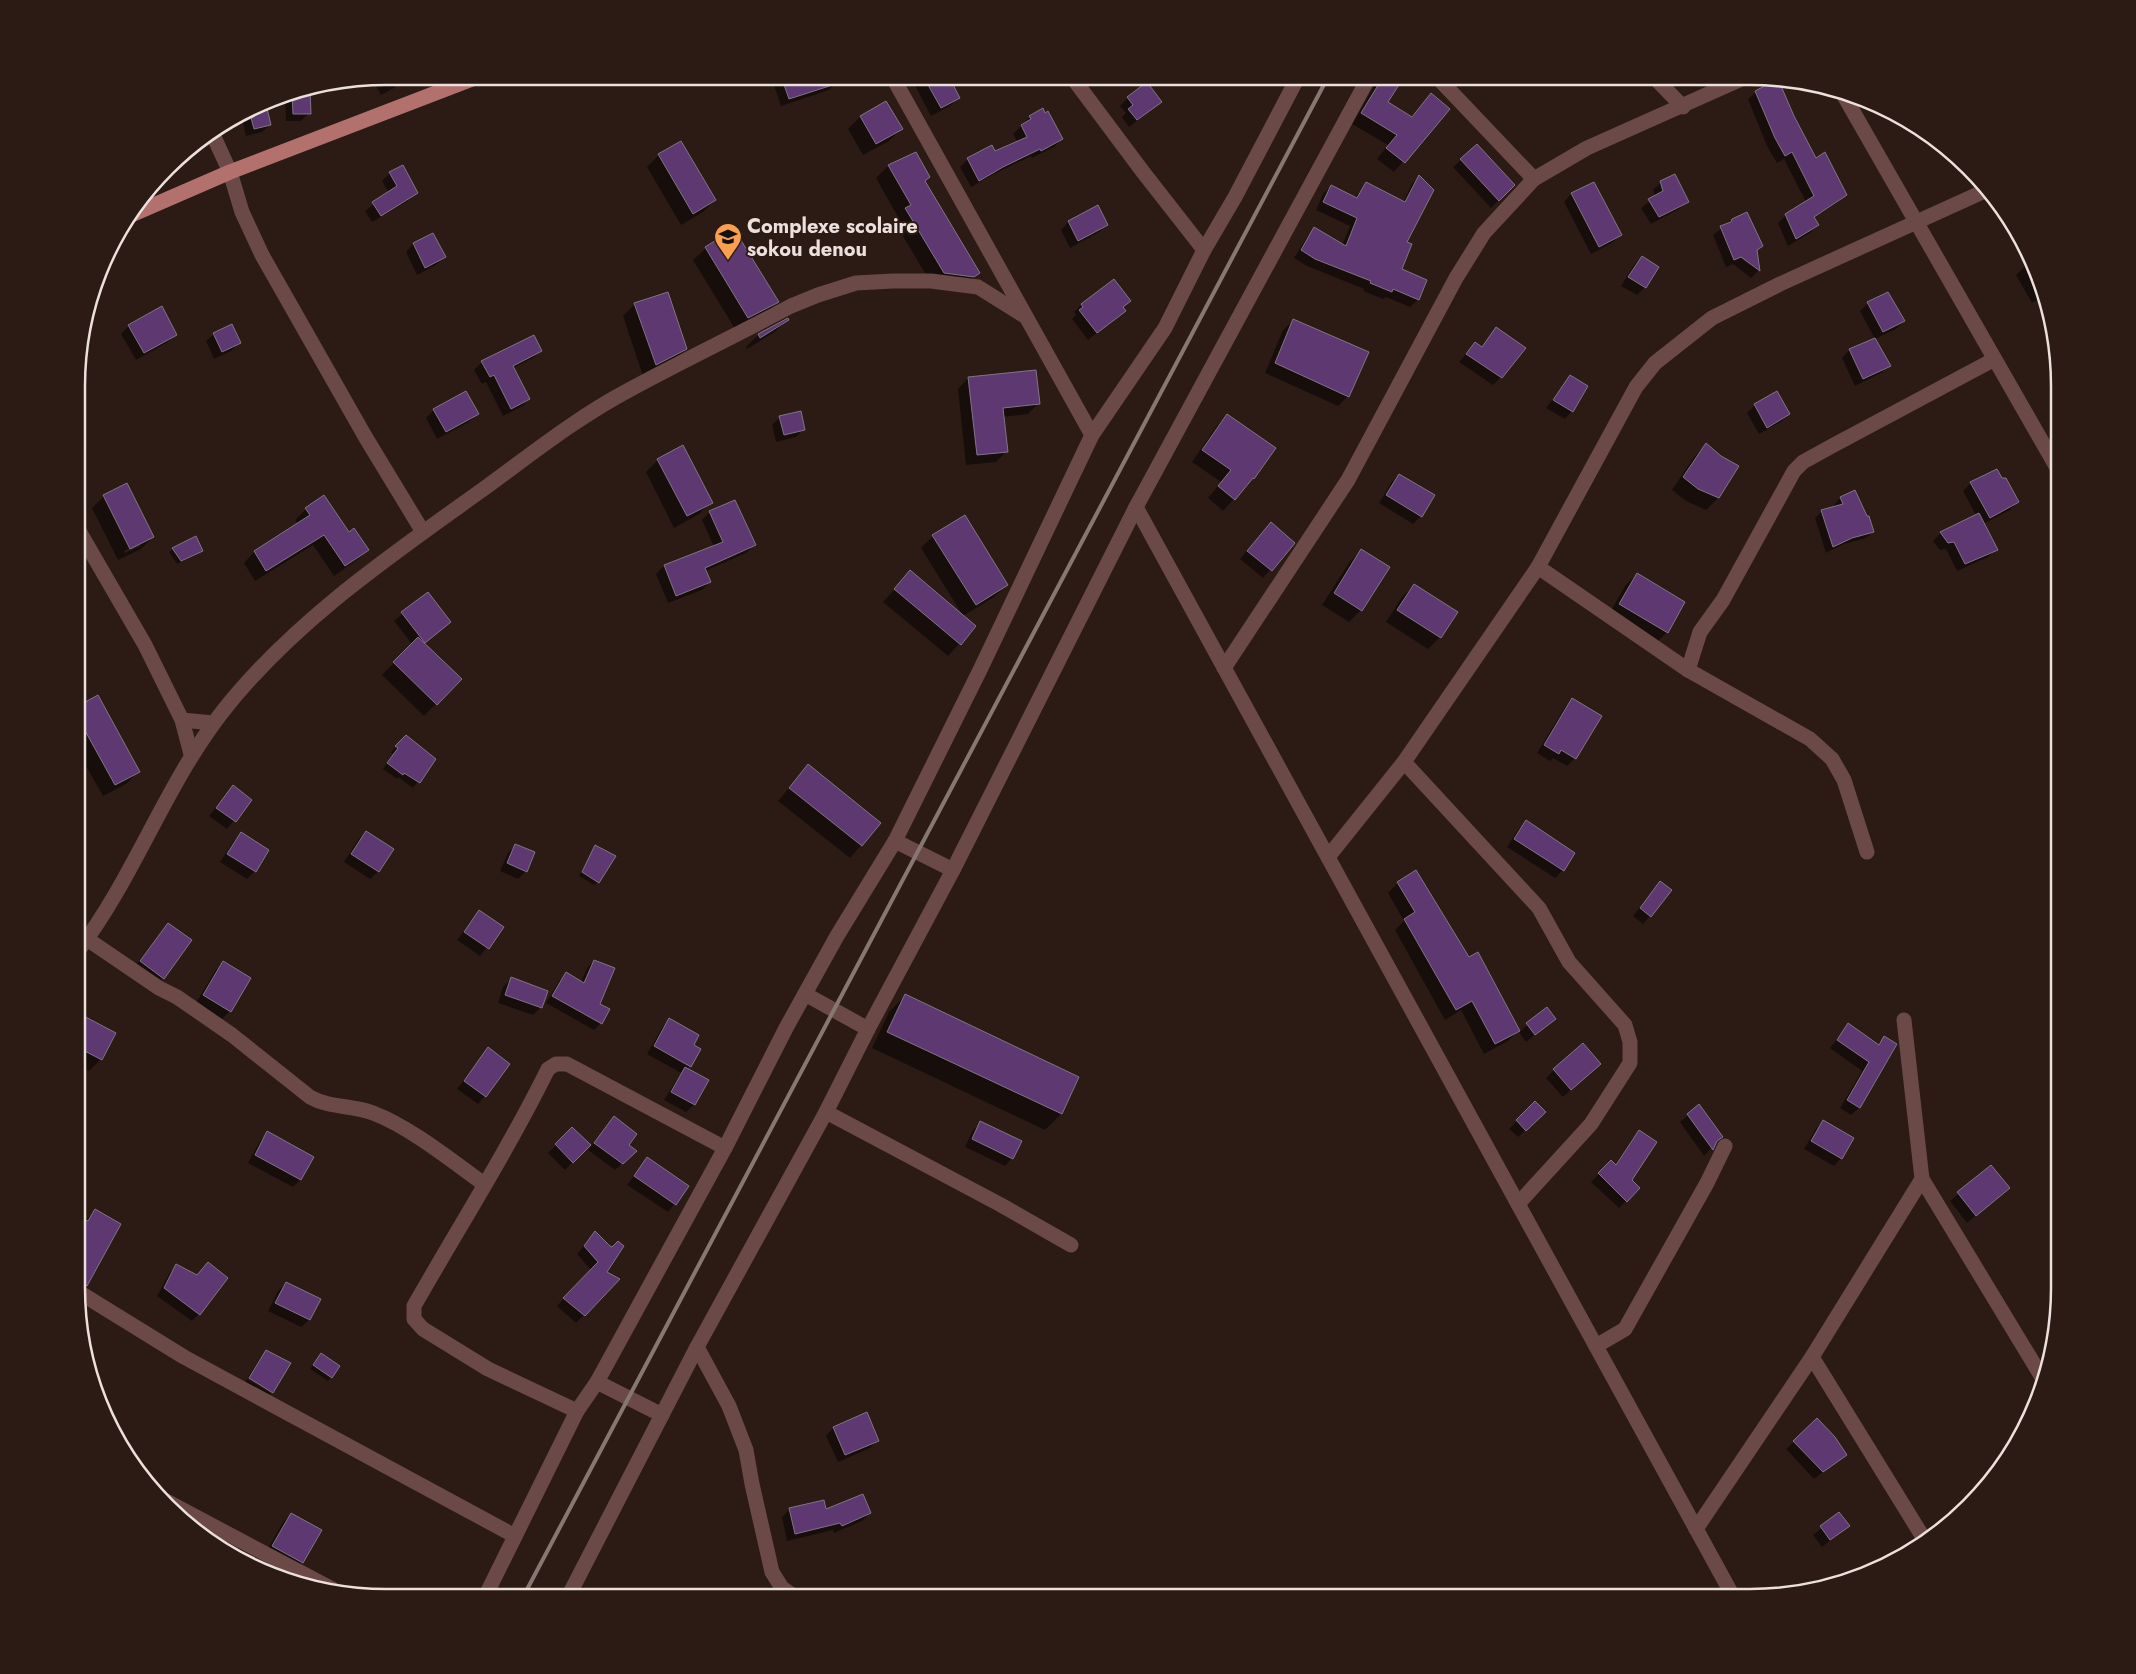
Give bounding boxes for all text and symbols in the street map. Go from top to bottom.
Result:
place label: Complexe scolaire sokou denou [747,212,918,264]
school or university icon: Complexe scolaire sokou denou [713,222,743,261]

